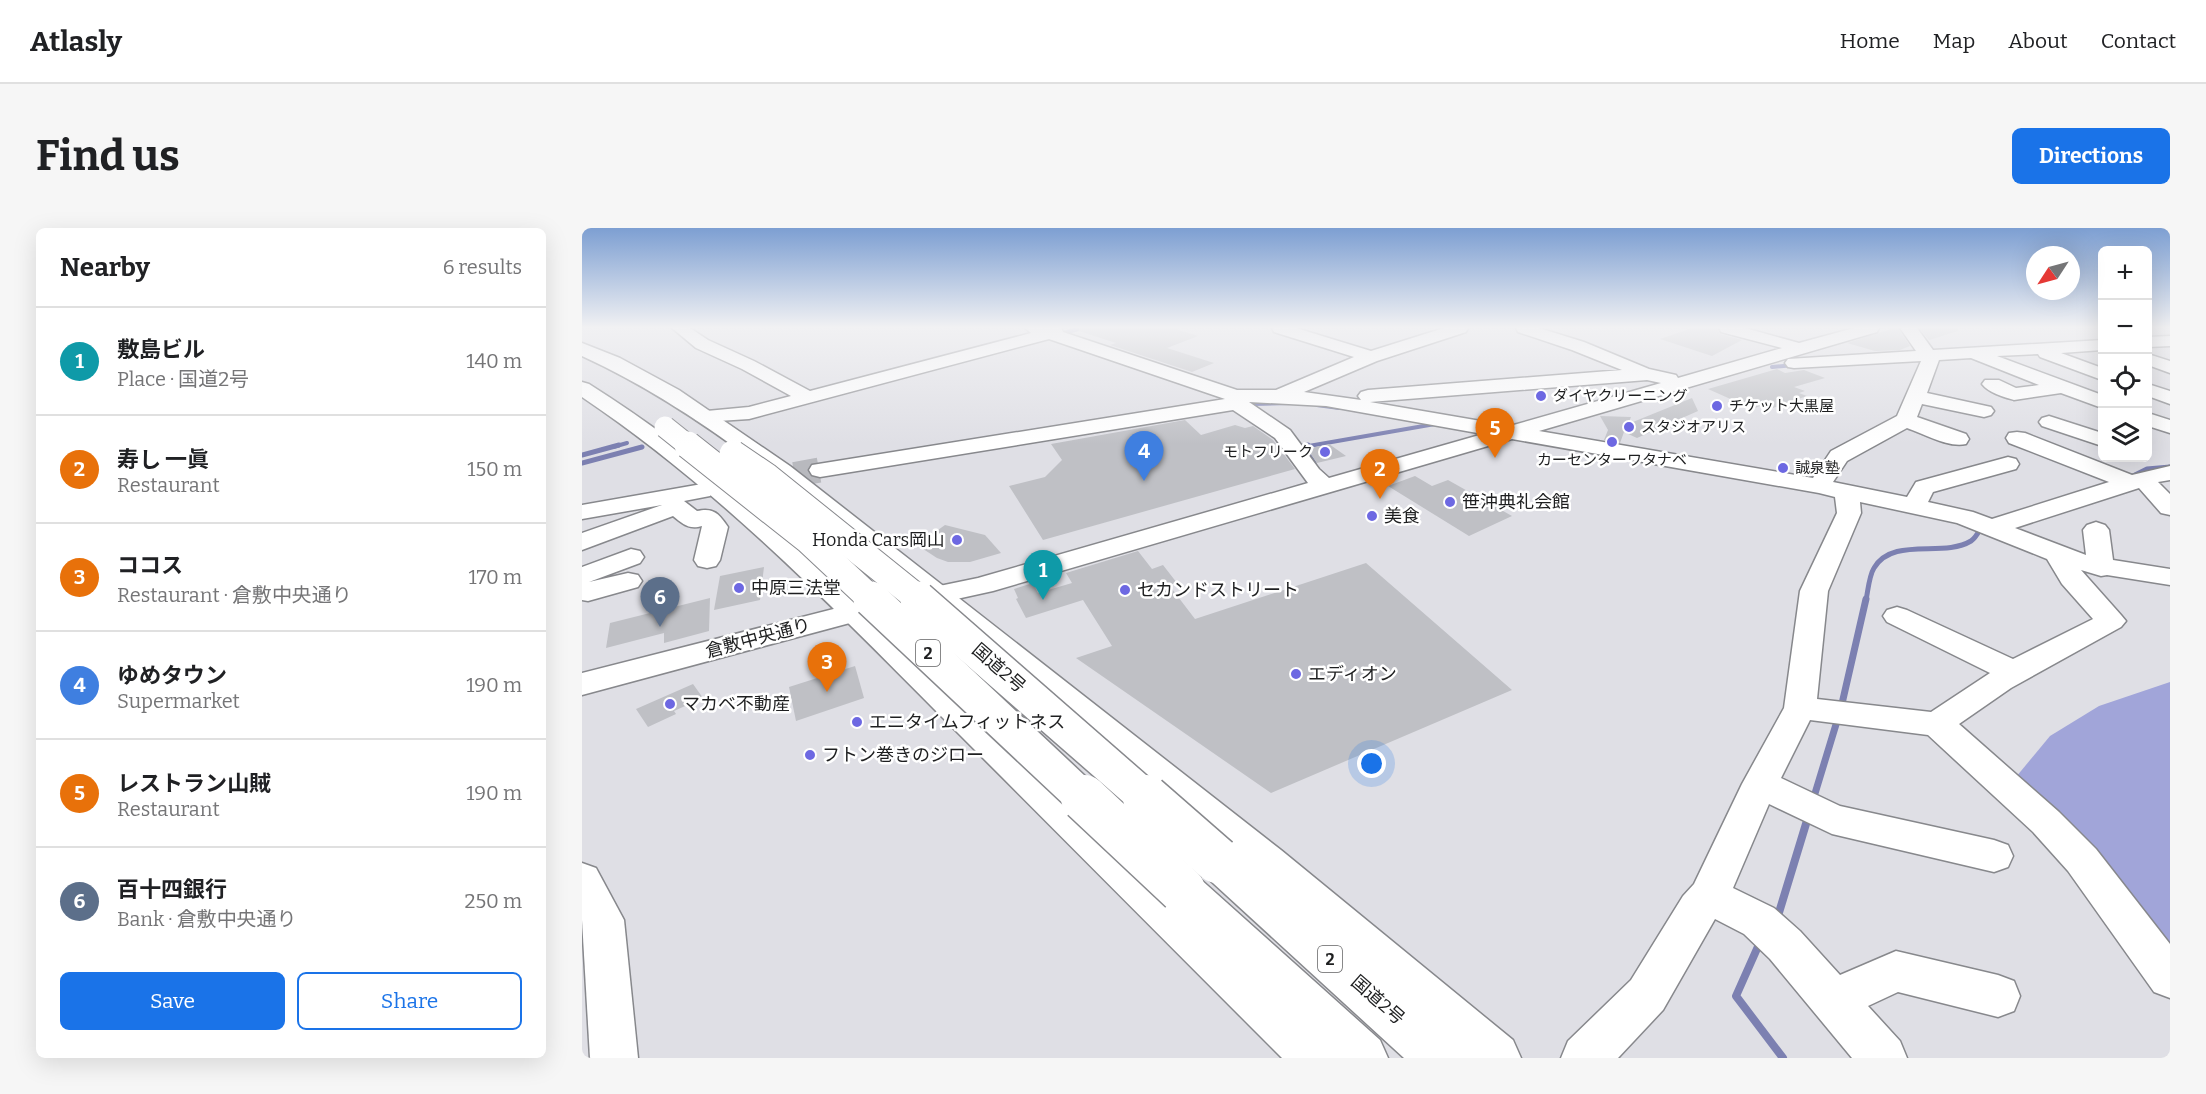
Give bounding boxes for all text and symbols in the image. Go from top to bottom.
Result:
text: Atlasly [30,25,122,58]
text: Home [1840,28,1900,54]
text: Map [1933,28,1975,54]
text: About [2008,28,2068,54]
text: Contact [2101,28,2176,54]
button: Directions [2012,128,2170,184]
text: Find us [36,131,180,181]
north arrow [2026,246,2080,300]
map controls [2098,246,2152,462]
button: + [2098,246,2152,300]
text: Nearby [60,252,150,283]
text: 6 results [443,255,522,279]
button: − [2098,300,2152,354]
text: 敷島ビル [117,336,205,363]
text: 1 [75,349,84,373]
text: 140 m [466,349,522,373]
button: locate [2098,354,2152,408]
text: Place · 国道2号 [117,367,249,391]
place label: ダイヤクリーニング [1553,387,1688,405]
marker: ダイヤクリーニング [1534,389,1548,403]
place label: チケット大黒屋 [1729,397,1834,415]
marker: チケット大黒屋 [1710,399,1724,413]
pin: 5 [1476,408,1514,458]
button: layers [2098,408,2152,462]
place label: スタジオアリス [1641,418,1746,436]
marker: スタジオアリス [1622,420,1636,434]
pin: 4 [1124,432,1164,481]
marker: カーセンターワタナベ [1605,435,1619,449]
place label: モトフリーク [1223,443,1313,461]
marker: モトフリーク [1318,445,1332,459]
text: 寿し 一眞 [117,446,209,473]
pin: 2 [1360,450,1400,499]
place label: カーセンターワタナベ [1537,451,1687,469]
text: 2 [74,457,85,481]
text: 150 m [467,457,522,481]
place label: 誠泉塾 [1795,459,1840,477]
marker: 誠泉塾 [1776,461,1790,475]
text: Restaurant [117,473,220,497]
place label: 笹沖典礼会館 [1462,491,1570,513]
marker: 笹沖典礼会館 [1443,495,1457,509]
place label: 美食 [1384,505,1420,527]
marker: 美食 [1365,509,1379,523]
place label: Honda Cars岡山 [812,529,945,551]
marker: Honda Cars岡山 [950,533,964,547]
pin: 1 [1024,550,1062,600]
text: ココス [117,552,183,579]
text: 3 [74,565,85,589]
text: 170 m [469,565,522,589]
place label: 中原三法堂 [751,577,841,599]
pin: 6 [640,578,680,627]
place label: セカンドストリート [1137,579,1299,601]
marker: 中原三法堂 [732,581,746,595]
text: Restaurant · 倉敷中央通り [117,583,352,607]
marker: セカンドストリート [1118,583,1132,597]
street label: 倉敷中央通り [703,613,813,663]
street label: 国道2号 [968,639,1030,697]
road number: 2 [916,640,940,666]
pin: 3 [808,642,846,692]
text: ゆめタウン [117,662,227,689]
place label: エディオン [1308,663,1397,685]
marker: エディオン [1289,667,1303,681]
text: 4 [73,673,86,697]
text: 190 m [466,673,522,697]
text: Supermarket [117,689,240,713]
place label: マカベ不動産 [682,693,790,715]
marker: マカベ不動産 [663,697,677,711]
place label: エニタイムフィットネス [869,711,1065,733]
marker: エニタイムフィットネス [850,715,864,729]
place label: フトン巻きのジロー [822,744,984,766]
marker: フトン巻きのジロー [803,748,817,762]
your location [1357,749,1386,778]
text: レストラン山賊 [117,770,271,797]
text: 5 [74,781,85,805]
text: 190 m [466,781,522,805]
text: Restaurant [117,797,220,821]
text: 百十四銀行 [117,876,227,903]
text: 6 [74,889,85,913]
text: 250 m [465,889,522,913]
text: Bank · 倉敷中央通り [117,907,297,931]
road number: 2 [1318,946,1342,972]
street label: 国道2号 [1347,971,1409,1029]
button: Save [60,972,285,1030]
button: Share [297,972,522,1030]

